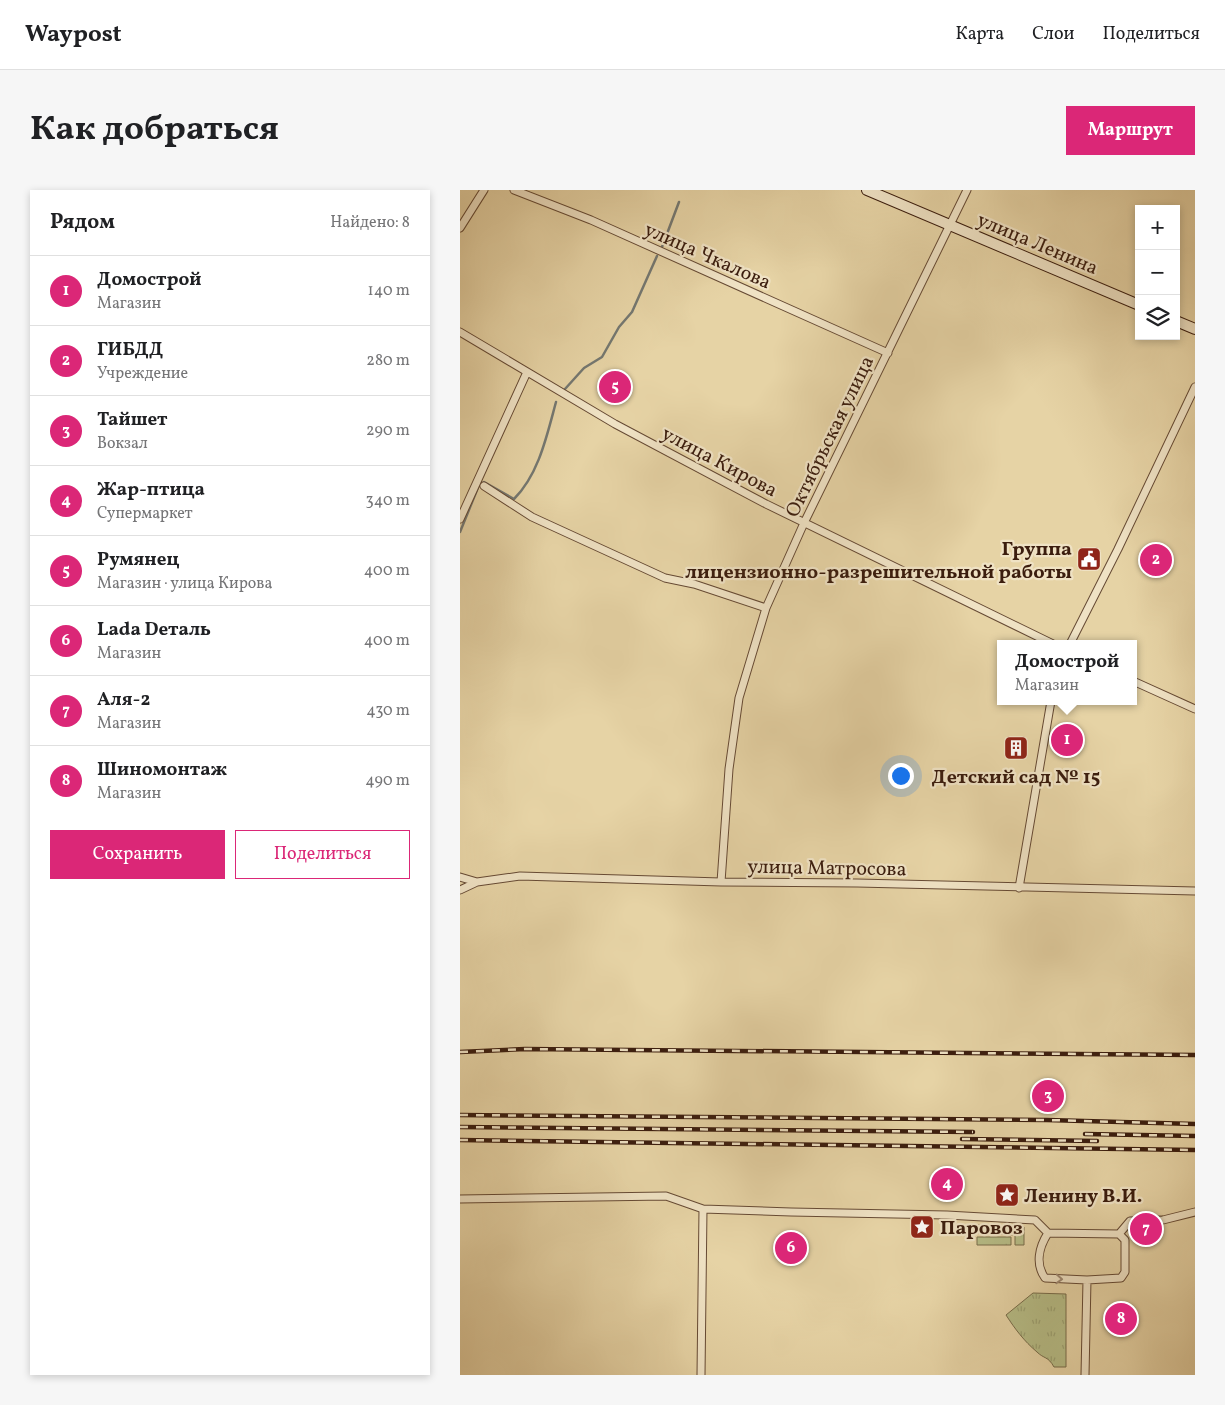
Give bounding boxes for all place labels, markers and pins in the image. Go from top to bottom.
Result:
pin: 5 [599,368,631,406]
place label: Группа лицензионно-разрешительной работы [685,536,1072,587]
pin: 2 [1140,541,1172,579]
public building icon: Группа лицензионно-разрешительной работы [1076,546,1102,572]
pin: 1 [1051,721,1083,759]
building icon: Детский сад № 15 [1003,735,1029,761]
place label: Детский сад № 15 [932,764,1100,792]
pin: 3 [1032,1077,1064,1115]
pin: 4 [931,1165,963,1203]
place icon: Ленину В.И. [994,1182,1020,1208]
place label: Ленину В.И. [1024,1183,1142,1211]
pin: 7 [1130,1210,1162,1248]
place icon: Паровоз [909,1214,935,1240]
place label: Паровоз [940,1215,1023,1243]
pin: 6 [775,1229,807,1267]
pin: 8 [1105,1300,1137,1338]

